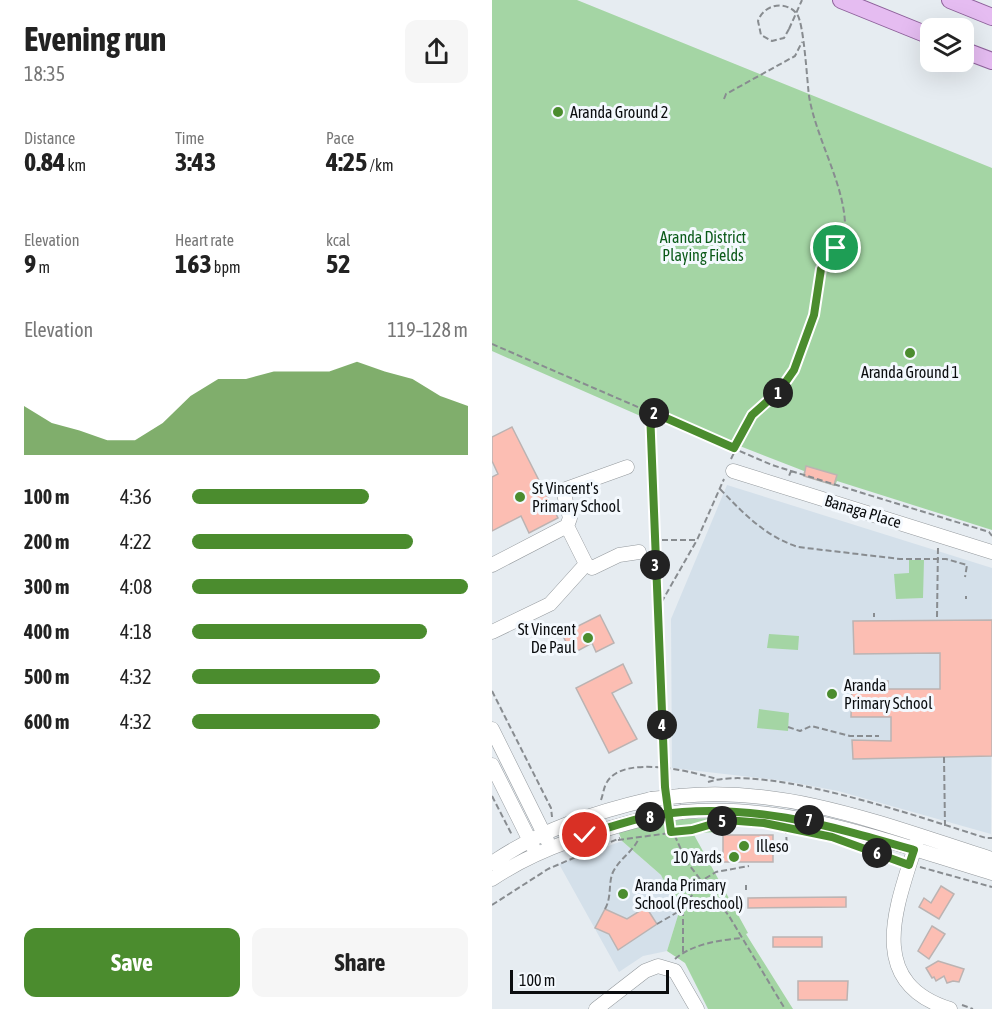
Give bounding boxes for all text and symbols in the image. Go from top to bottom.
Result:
map controls [920,18,974,72]
button: layers [920,18,974,72]
text: Evening run [24,20,166,58]
button: share [405,20,468,83]
text: 18:35 [24,62,65,85]
place label: Aranda Ground 2 [570,103,668,121]
marker: Aranda Ground 2 [551,105,565,119]
text: Distance [24,129,75,147]
text: Time [175,129,204,147]
text: Pace [326,129,354,147]
text: 0.84 [24,147,65,177]
text: 3:43 [175,147,216,177]
text: 4:25 [326,147,367,177]
text: km [65,156,86,174]
text: /km [367,156,393,174]
pin [810,222,861,273]
park label: Aranda District Playing Fields [660,228,747,265]
text: Elevation [24,231,79,249]
text: Heart rate [175,231,234,249]
text: kcal [326,231,350,249]
icon: arrive [819,231,852,264]
text: 9 [24,249,36,279]
text: 163 [175,249,212,279]
text: 52 [326,249,350,279]
text: m [36,258,50,276]
text: bpm [212,258,241,276]
text: Elevation [24,318,93,341]
text: 119–128 m [387,318,468,341]
marker: Aranda Ground 1 [903,346,917,360]
place label: Aranda Ground 1 [861,363,959,381]
pin: 1 [763,378,793,408]
text: 1 [774,384,782,402]
pin: 2 [639,398,669,428]
text: 2 [650,404,658,422]
place label: St Vincent's Primary School [532,479,621,516]
text: 100 m [24,485,69,508]
text: 4:36 [120,485,152,508]
marker: St Vincent's Primary School [513,490,527,504]
street label: Banaga Place [822,491,903,532]
text: 200 m [24,530,69,553]
text: 4:22 [120,530,152,553]
pin: 3 [640,550,670,580]
text: 3 [651,556,659,574]
text: 300 m [24,575,69,598]
text: 4:08 [120,575,152,598]
text: 400 m [24,620,69,643]
text: 4:18 [120,620,152,643]
place label: St Vincent De Paul [518,620,577,656]
marker: St Vincent De Paul [581,631,595,645]
text: 500 m [24,665,69,688]
text: 4:32 [120,665,152,688]
place label: Aranda Primary School [844,676,933,713]
marker: Aranda Primary School [825,687,839,701]
text: 600 m [24,710,69,733]
text: 4:32 [120,710,152,733]
pin: 4 [647,710,677,740]
text: 4 [658,716,666,734]
pin: 8 [635,802,665,832]
pin: 7 [794,805,824,835]
pin: 5 [707,806,737,836]
text: 8 [646,808,654,826]
pin [559,809,610,860]
text: 7 [805,811,813,829]
text: 5 [718,812,726,830]
icon: check [568,818,601,851]
place label: Illeso [756,837,789,855]
pin: 6 [862,838,892,868]
marker: Illeso [737,839,751,853]
text: 6 [873,844,881,862]
place label: 10 Yards [673,848,722,866]
marker: 10 Yards [727,850,741,864]
place label: Aranda Primary School (Preschool) [635,876,743,913]
marker: Aranda Primary School (Preschool) [616,887,630,901]
button: Save [24,928,240,997]
button: Share [252,928,468,997]
scale bar [510,967,669,994]
text: 100 m [519,971,555,989]

